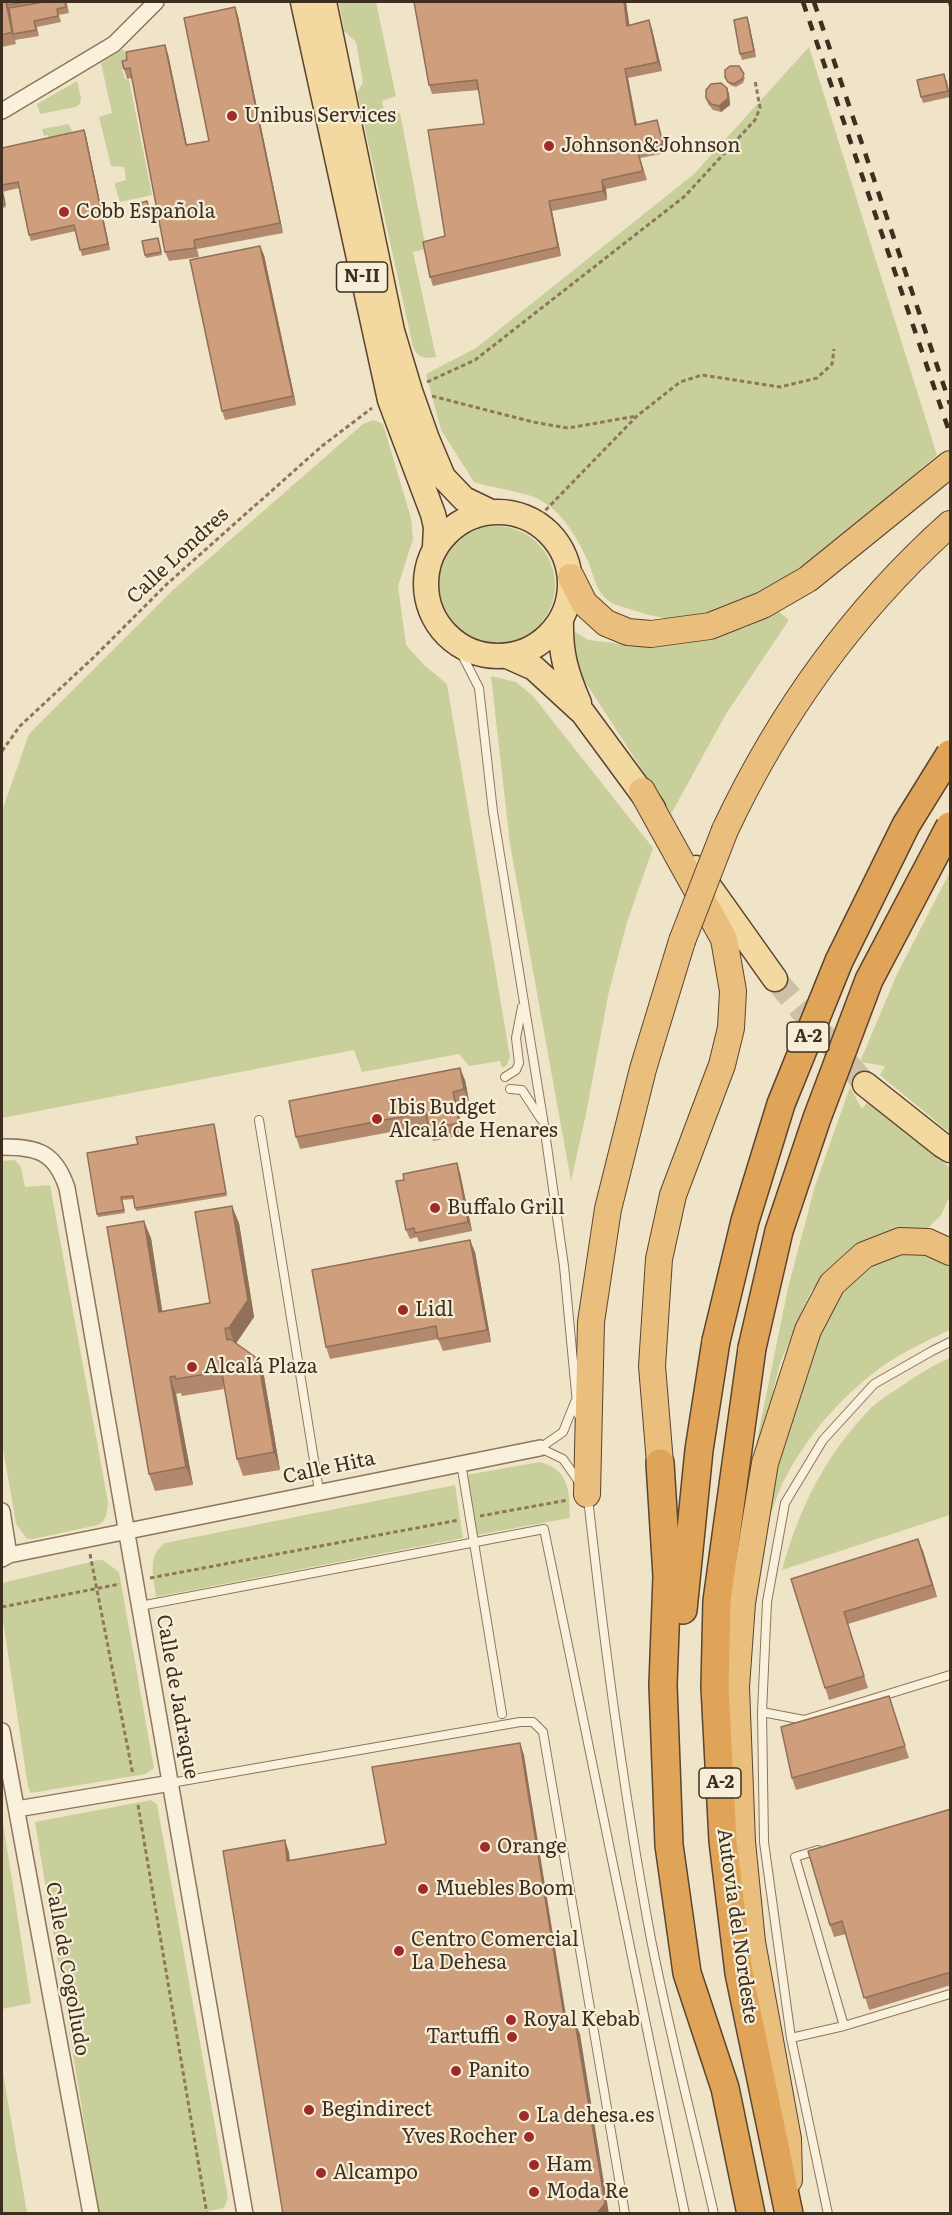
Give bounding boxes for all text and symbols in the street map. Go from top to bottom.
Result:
place label: Unibus Services [244,104,396,128]
marker: Unibus Services [225,109,239,123]
place label: Johnson&Johnson [561,134,740,158]
marker: Johnson&Johnson [542,139,556,153]
place label: Cobb Española [76,200,215,224]
marker: Cobb Española [57,205,71,219]
road number: N-II [336,262,388,292]
street label: Calle Londres [122,503,234,609]
road number: A-2 [787,1022,829,1052]
place label: Ibis Budget Alcalá de Henares [389,1096,558,1143]
marker: Ibis Budget Alcalá de Henares [370,1112,384,1126]
place label: Buffalo Grill [447,1196,565,1220]
marker: Buffalo Grill [428,1201,442,1215]
place label: Lidl [415,1298,453,1322]
marker: Lidl [396,1303,410,1317]
place label: Alcalá Plaza [204,1355,317,1379]
marker: Alcalá Plaza [185,1360,199,1374]
street label: Calle Hita [281,1447,377,1489]
street label: Calle de Jadraque [151,1613,203,1781]
road number: A-2 [699,1768,741,1798]
street label: Autovía del Nordeste [711,1827,763,2025]
place label: Orange [497,1835,567,1859]
marker: Orange [478,1840,492,1854]
place label: Muebles Boom [435,1877,574,1901]
street label: Calle de Cogolludo [40,1880,94,2058]
marker: Muebles Boom [416,1882,430,1896]
place label: Centro Comercial La Dehesa [411,1928,579,1975]
marker: Centro Comercial La Dehesa [392,1944,406,1958]
place label: Royal Kebab [523,2008,640,2032]
marker: Royal Kebab [504,2013,518,2027]
place label: Tartuffi [426,2025,500,2049]
marker: Tartuffi [505,2030,519,2044]
place label: Panito [468,2059,530,2083]
marker: Panito [449,2064,463,2078]
place label: Begindirect [321,2098,432,2122]
marker: Begindirect [302,2103,316,2117]
place label: La dehesa.es [536,2104,654,2128]
marker: La dehesa.es [517,2109,531,2123]
place label: Yves Rocher [401,2125,517,2149]
marker: Yves Rocher [522,2130,536,2144]
place label: Ham [546,2153,593,2177]
marker: Ham [527,2158,541,2172]
place label: Alcampo [333,2161,418,2185]
marker: Alcampo [314,2166,328,2180]
place label: Moda Re [546,2180,629,2204]
marker: Moda Re [527,2185,541,2199]

